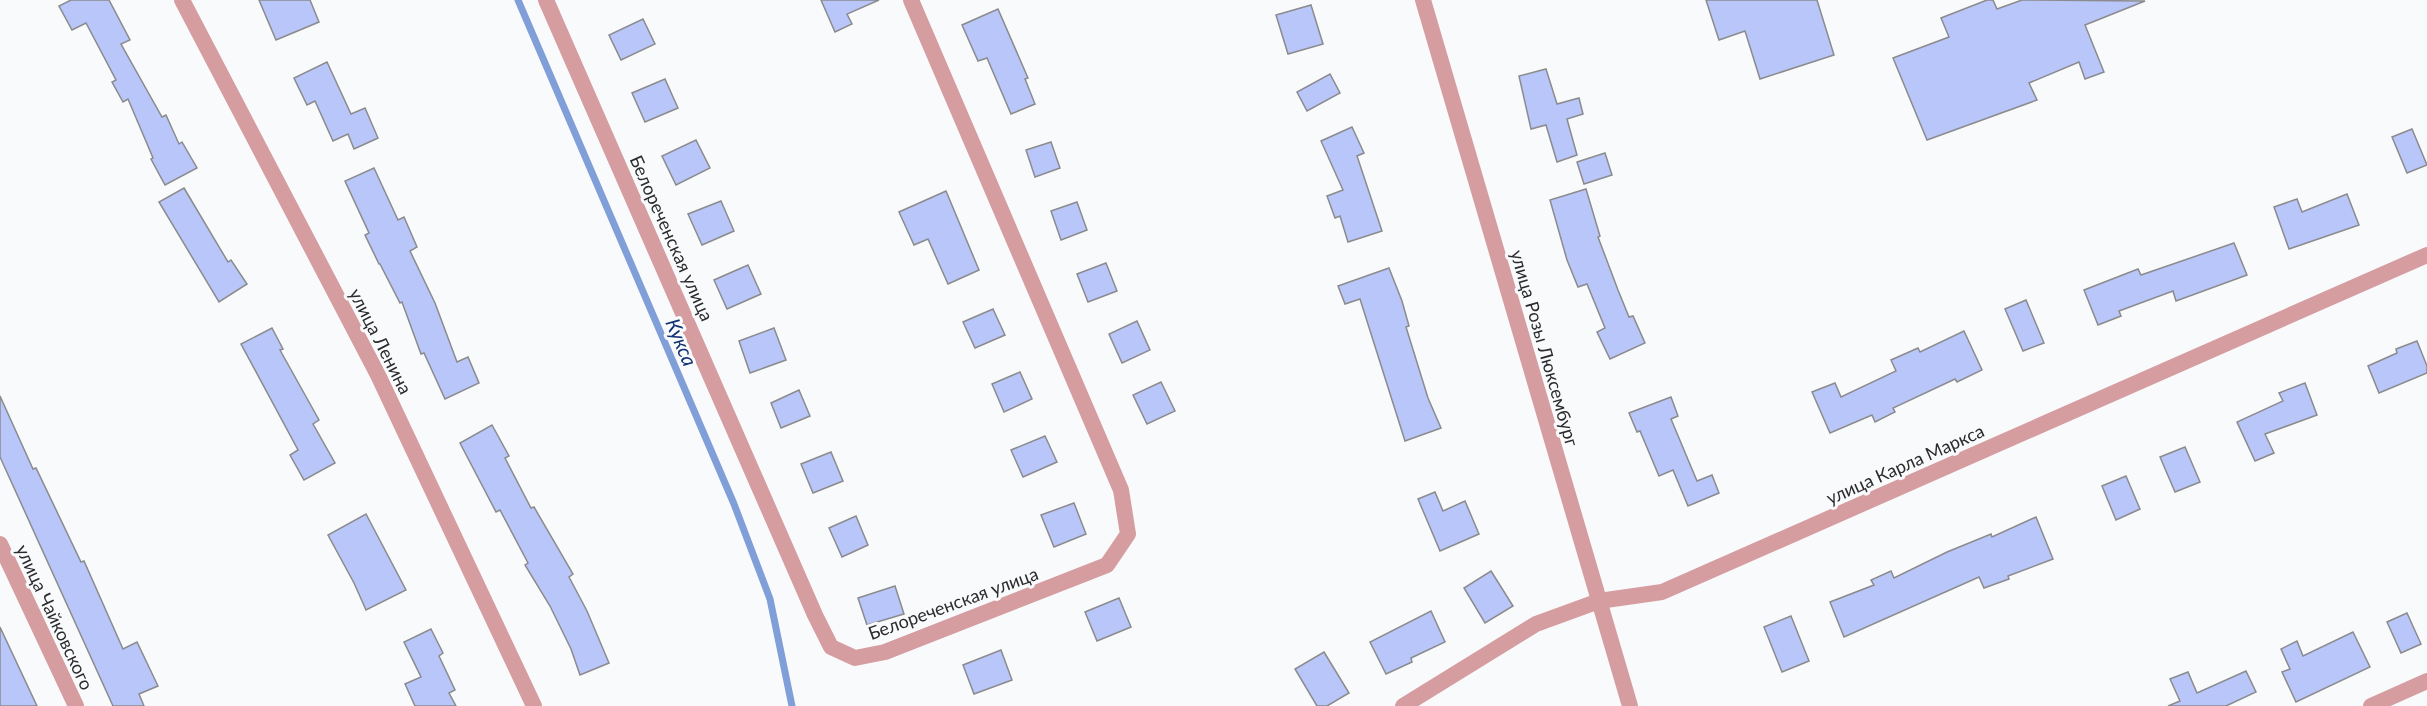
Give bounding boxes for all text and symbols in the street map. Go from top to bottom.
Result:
street label: Белореченская улица [625,152,719,324]
street label: улица Розы Люксембург [1506,247,1584,449]
street label: улица Ленина [345,284,417,398]
water label: Кукса [661,314,703,370]
street label: улица Карла Маркса [1823,419,1987,509]
street label: улица Чайковского [12,541,98,693]
street label: Белореченская улица [865,562,1041,644]

